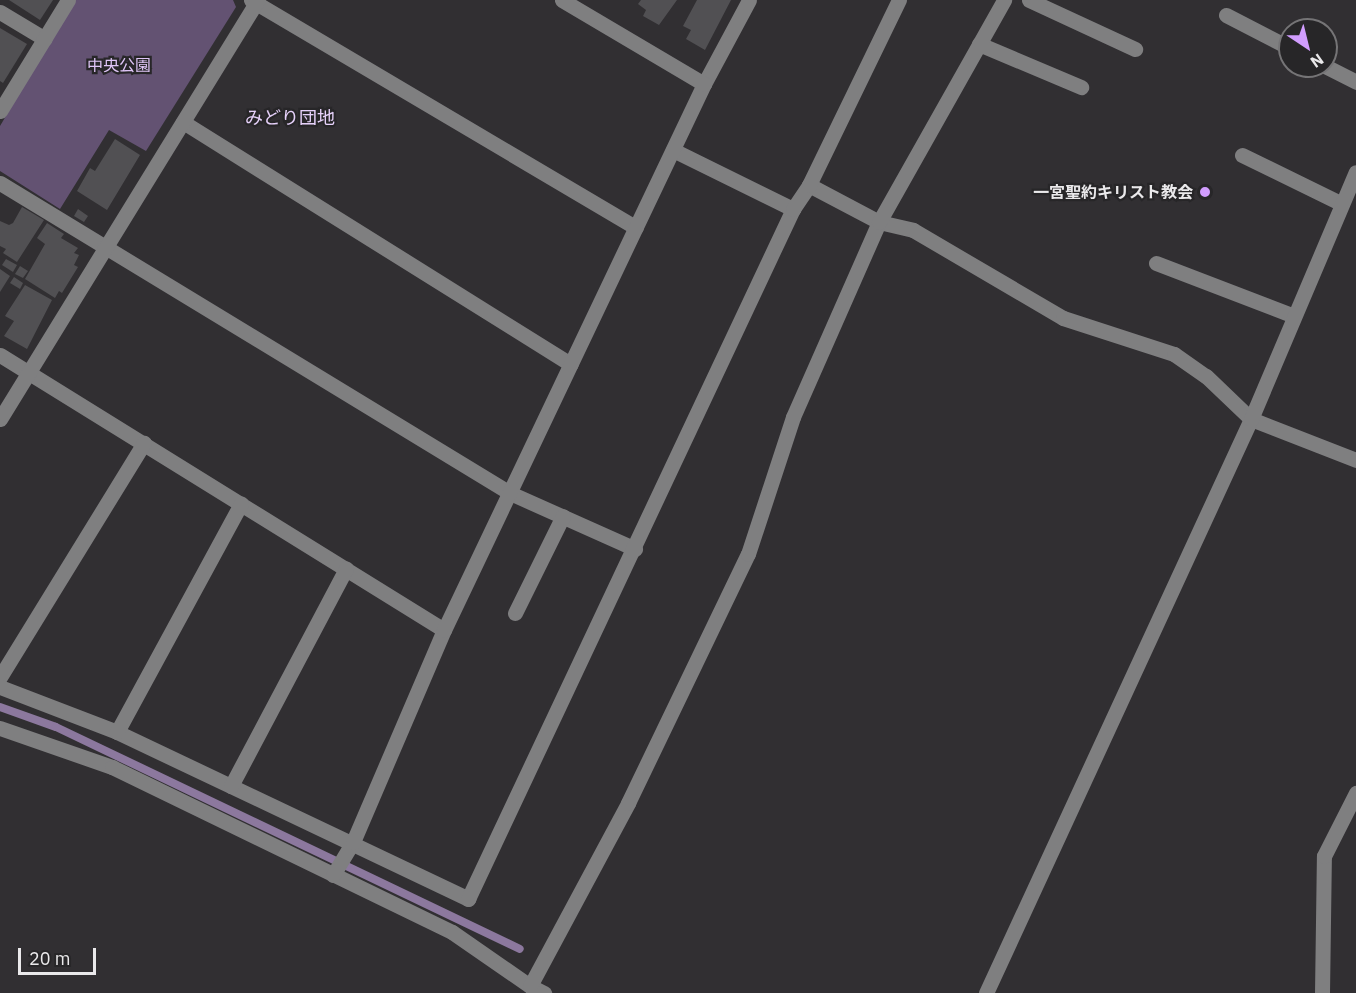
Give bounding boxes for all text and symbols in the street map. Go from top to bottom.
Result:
north arrow [1278,18,1338,78]
text: N [1307,50,1328,73]
park label: 中央公園 [87,55,151,75]
district label: みどり団地 [245,107,335,129]
place label: 一宮聖約キリスト教会 [1033,182,1193,202]
marker: 一宮聖約キリスト教会 [1198,185,1212,199]
scale bar [21,936,99,974]
text: 20 m [29,947,71,970]

